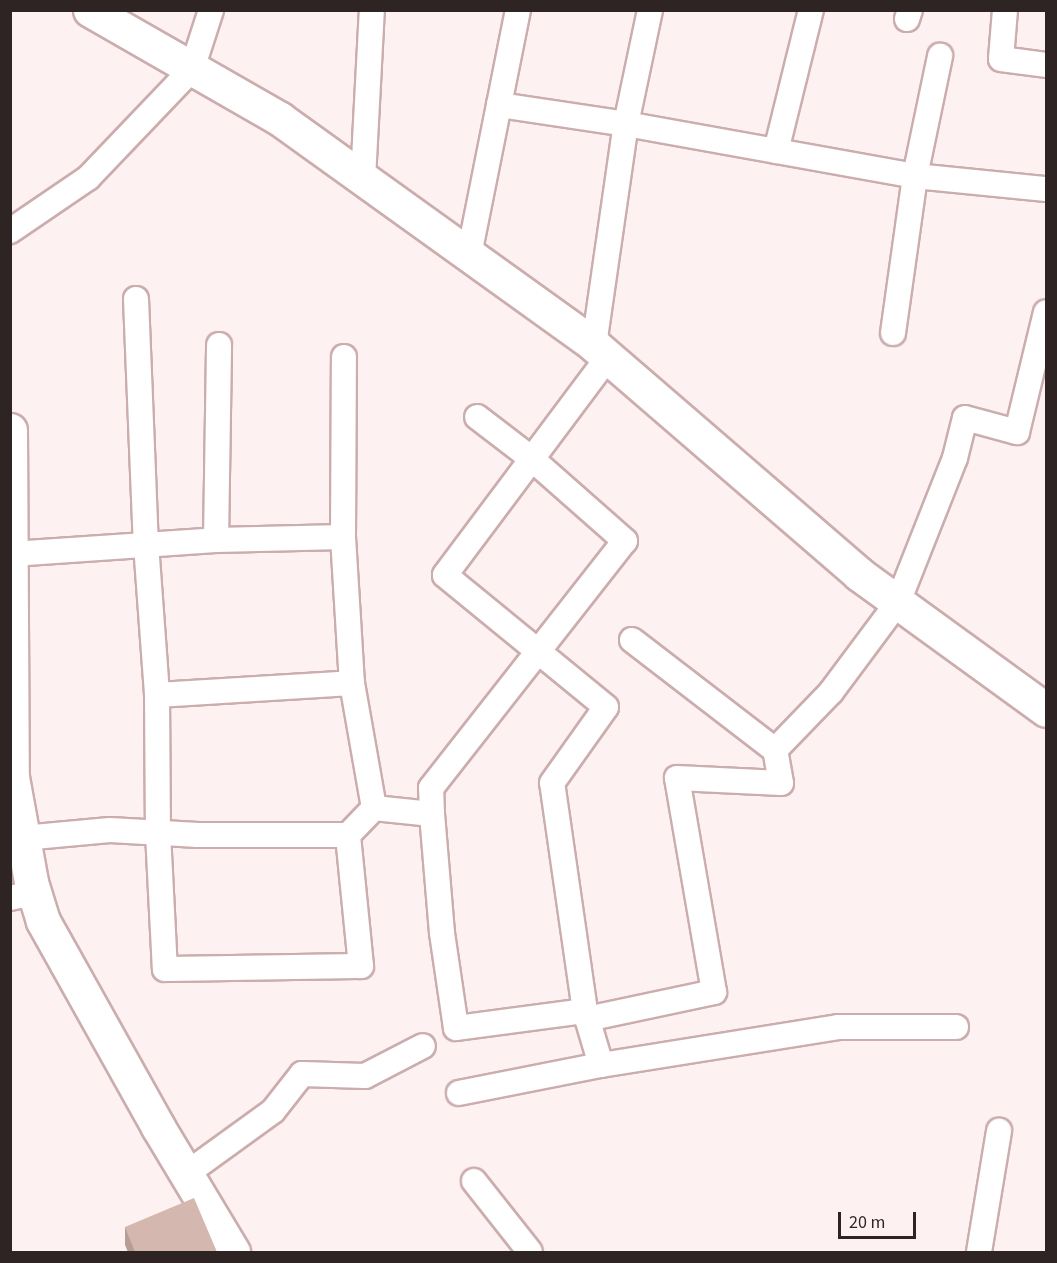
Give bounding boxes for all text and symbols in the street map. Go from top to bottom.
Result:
scale bar [841,1200,919,1238]
text: 20 m [849,1210,885,1235]

